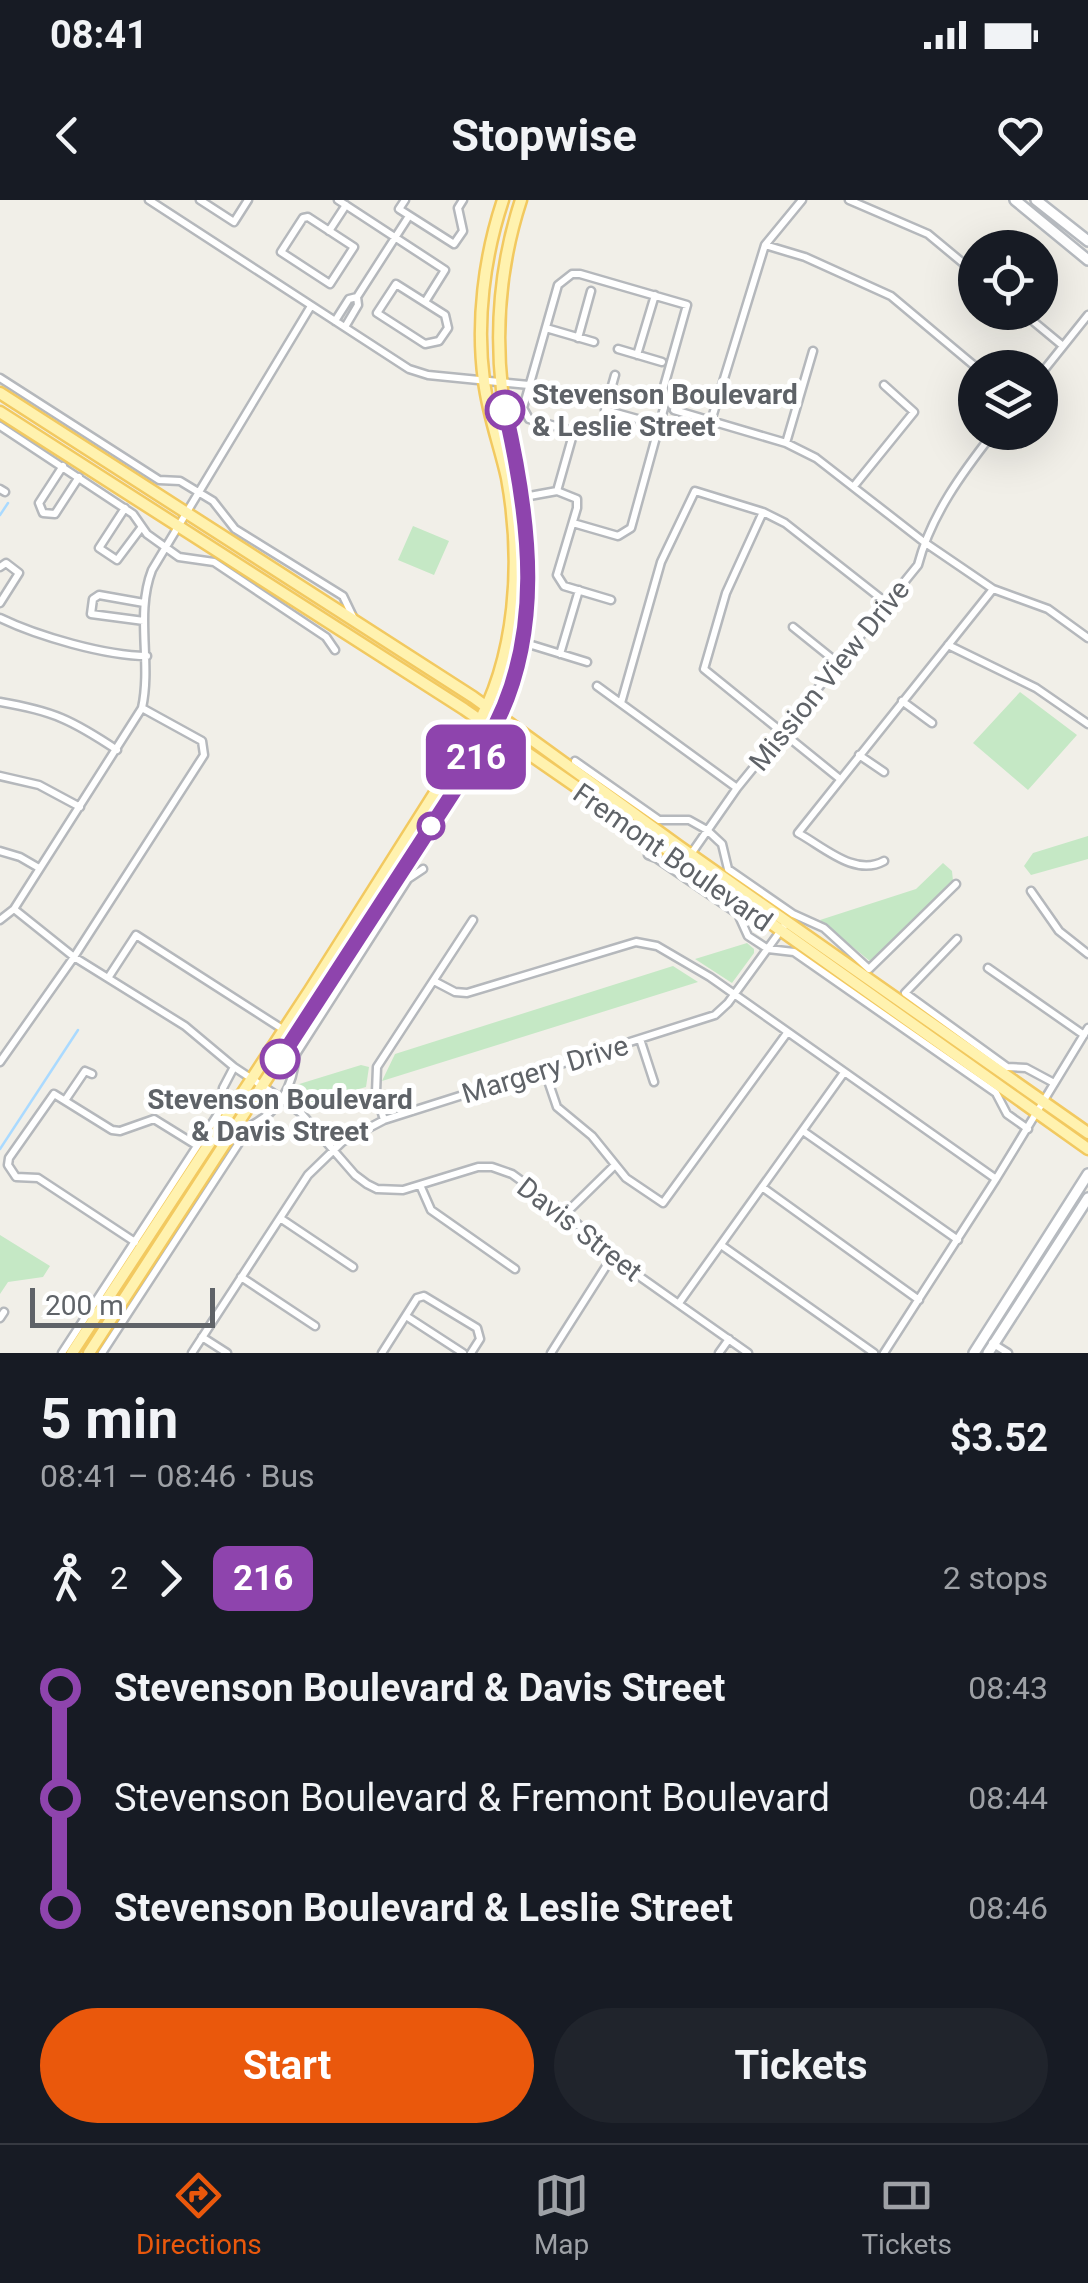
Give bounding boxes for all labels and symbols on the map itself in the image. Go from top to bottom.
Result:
place label: Stevenson Boulevard & Leslie Street [532,378,798,443]
marker: Stevenson Boulevard & Leslie Street [486,391,524,429]
street label: Mission View Drive [742,573,916,777]
line badge: 216 [418,724,534,790]
street label: Fremont Boulevard [567,776,779,938]
unlabelled marker [418,813,444,839]
street label: Margery Drive [458,1029,632,1110]
marker: Stevenson Boulevard & Davis Street [261,1040,299,1078]
place label: Stevenson Boulevard & Davis Street [147,1083,413,1148]
street label: Davis Street [511,1171,649,1288]
scale bar [30,1283,215,1328]

